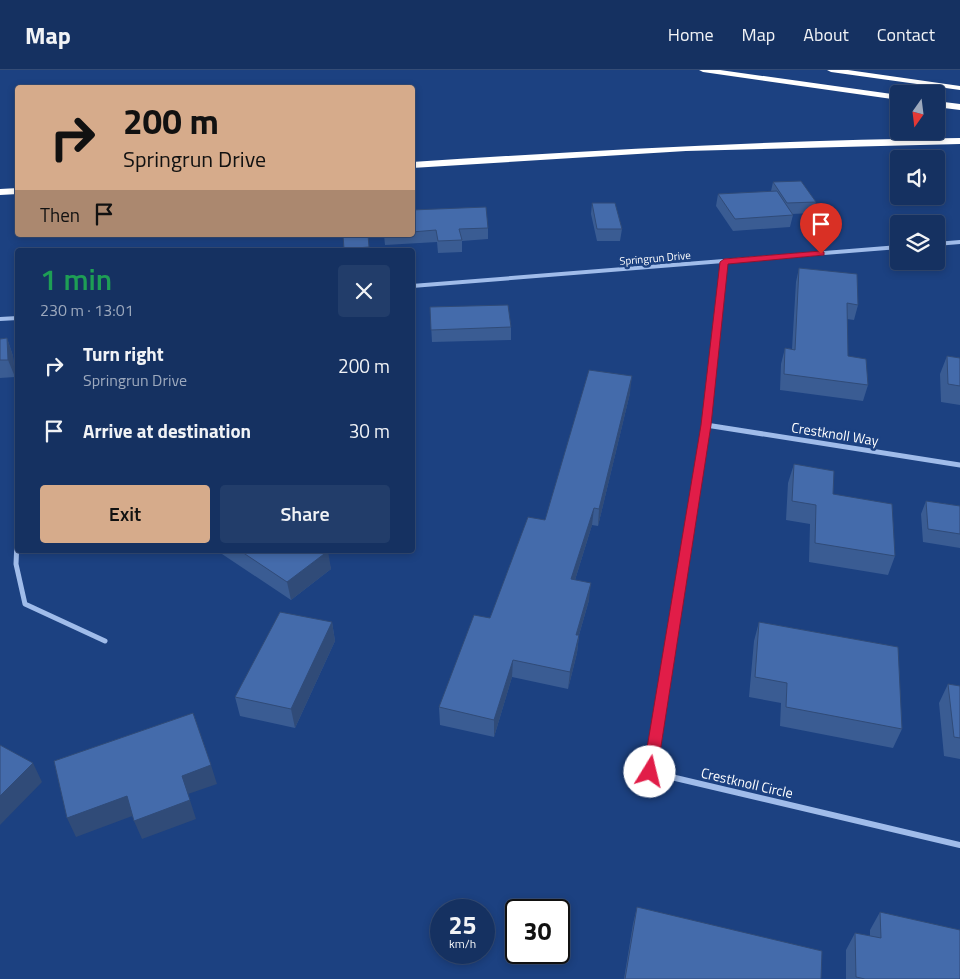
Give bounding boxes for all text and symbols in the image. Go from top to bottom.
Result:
text: Map [25,17,71,53]
text: Home [668,21,714,48]
text: Map [742,21,775,48]
text: About [803,21,849,48]
text: Contact [877,21,935,48]
north arrow [890,85,945,140]
map controls [890,85,945,270]
text: 200 m [123,94,219,148]
icon: right [40,105,105,170]
text: Springrun Drive [123,142,266,176]
button: sound [890,150,945,205]
text: Then [40,200,80,229]
icon: arrive [90,200,118,228]
pin [800,203,842,254]
icon: arrive [807,210,835,238]
button: layers [890,215,945,270]
street label: Springrun Drive [619,247,692,269]
text: 1 min [40,256,112,302]
button: close [338,265,390,317]
text: 230 m · 13:01 [40,298,134,322]
text: Turn right [83,339,164,368]
text: 200 m [338,351,390,380]
icon: right [40,352,68,380]
text: Springrun Drive [83,368,187,392]
text: Arrive at destination [83,416,251,445]
text: 30 m [349,416,390,445]
street label: Crestknoll Way [790,416,880,451]
icon: arrive [40,417,68,445]
button: Exit [40,485,210,543]
button: Share [220,485,390,543]
position arrow [623,745,675,797]
street label: Crestknoll Circle [699,762,795,803]
speed limit sign: 30 [505,899,570,964]
text: 25 [448,906,477,944]
text: km/h [449,934,476,953]

